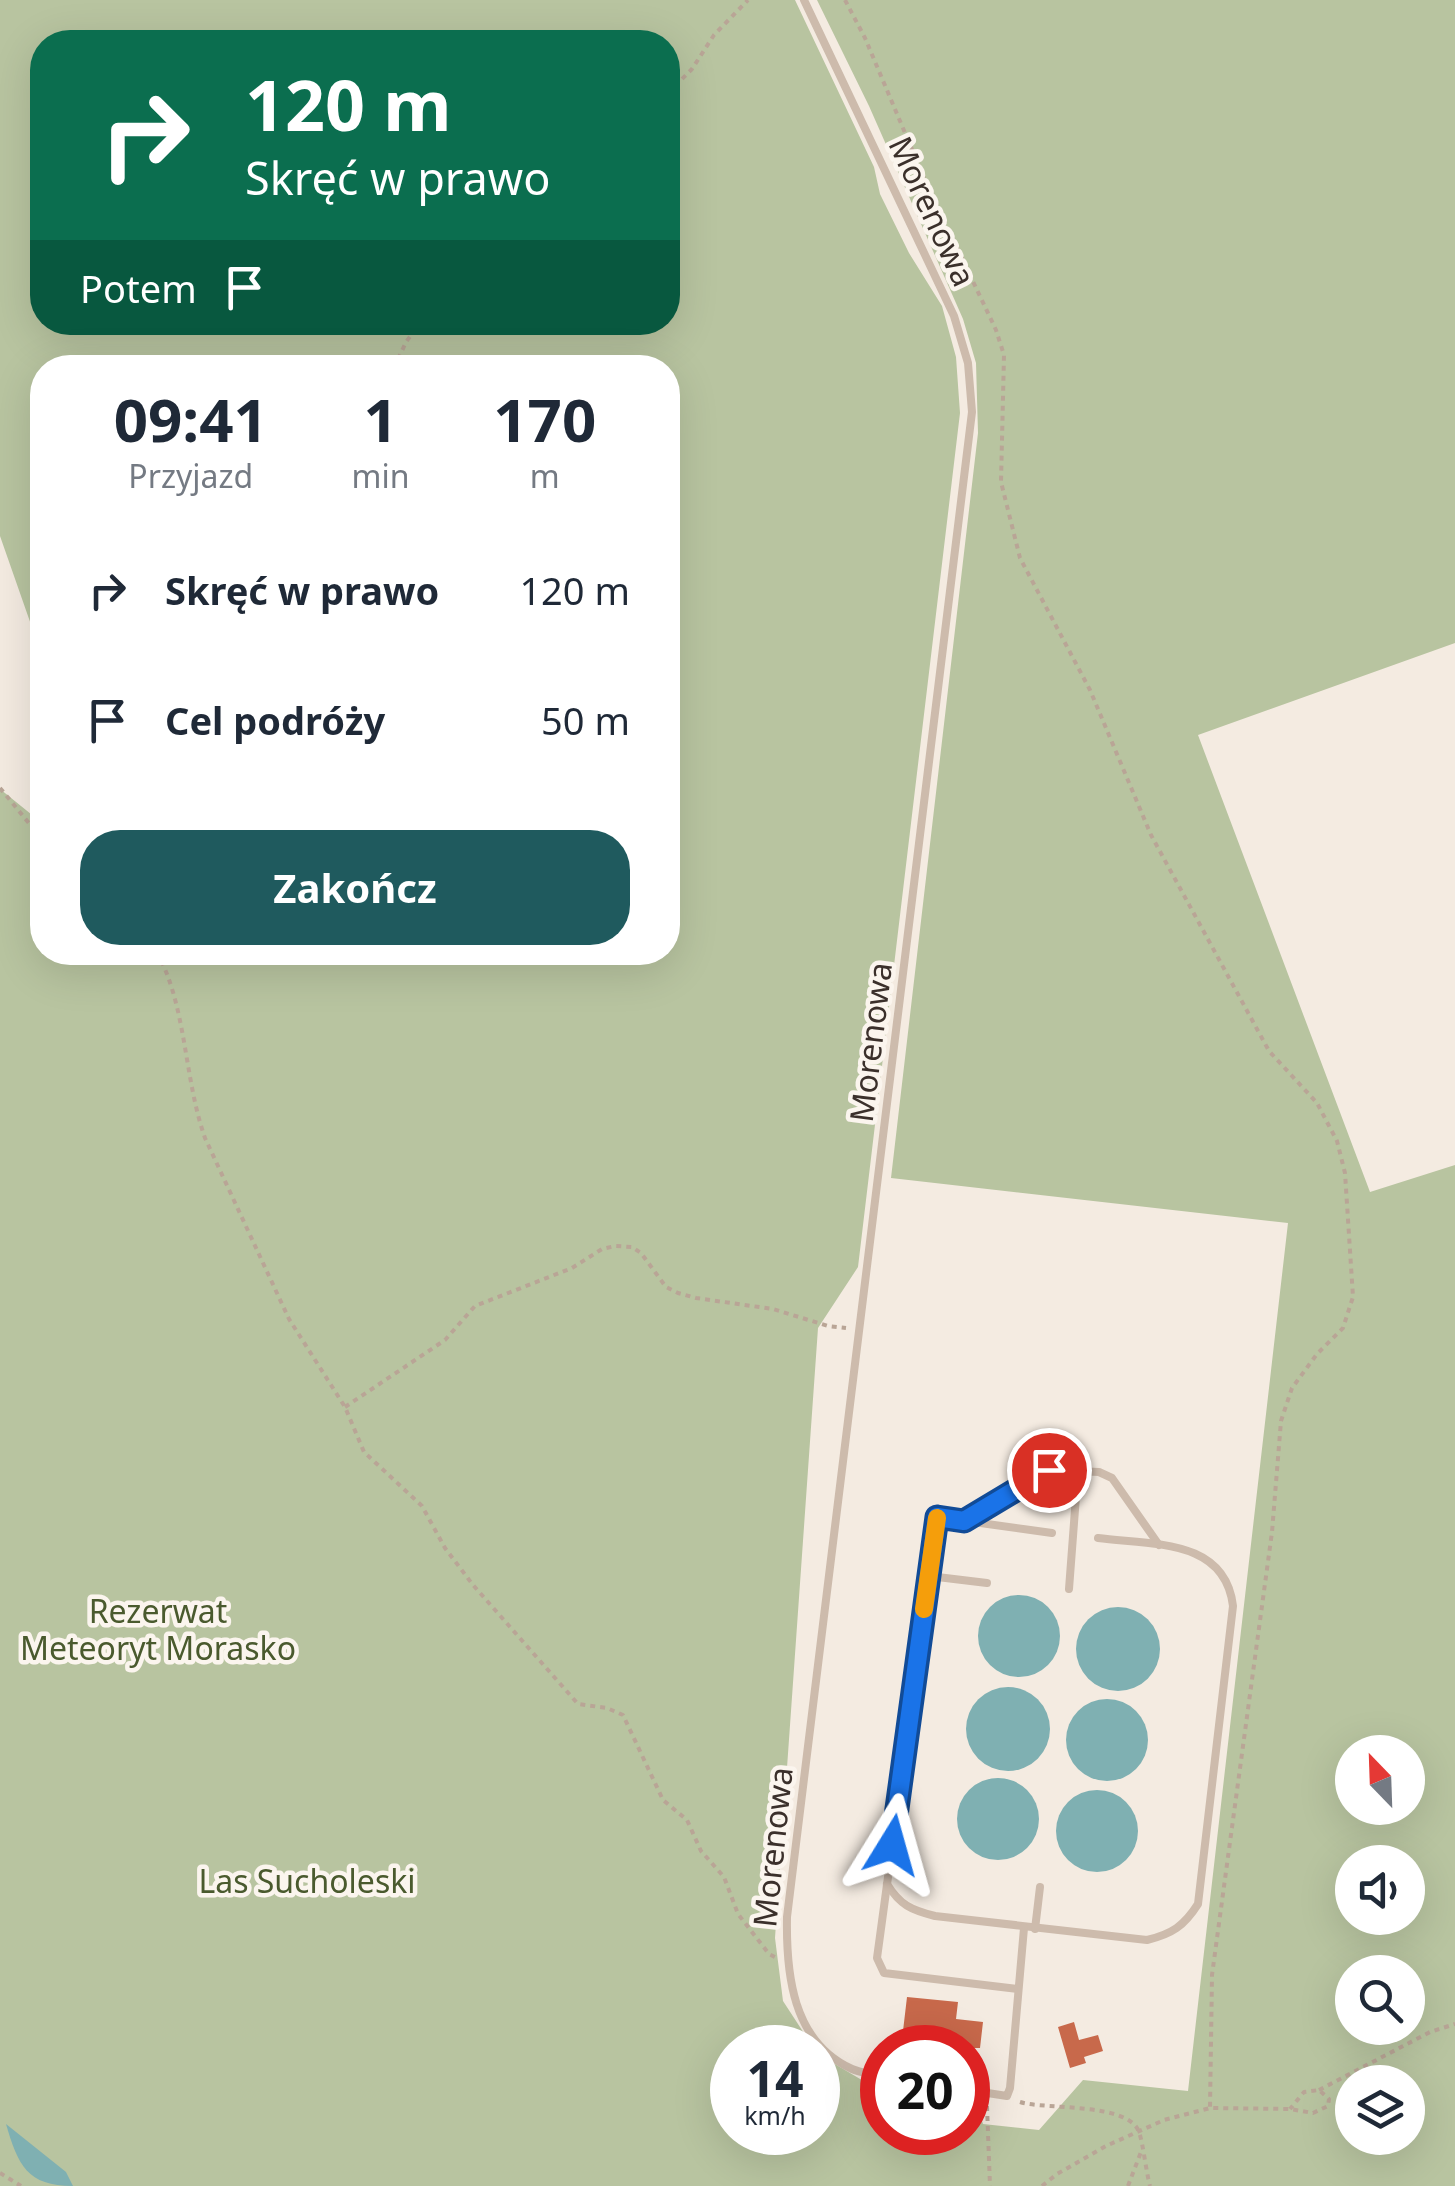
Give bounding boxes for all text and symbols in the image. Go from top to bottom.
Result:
text: 120 m [245,56,452,152]
icon: right [80,70,210,200]
street label: Morenowa [880,129,986,293]
text: Skręć w prawo [245,147,550,208]
icon: arrive [217,260,272,315]
text: Potem [80,262,197,314]
text: 09:41 [114,378,268,460]
text: 1 [363,378,398,460]
text: 170 [493,378,596,460]
text: Przyjazd [128,454,253,497]
text: min [352,454,410,497]
text: m [530,454,560,497]
icon: right [80,563,135,618]
text: Skręć w prawo [165,564,439,616]
text: 120 m [519,564,630,616]
icon: arrive [80,693,135,748]
text: Cel podróży [165,694,385,746]
text: 50 m [541,694,630,746]
button: Zakończ [80,830,630,945]
street label: Morenowa [839,960,901,1124]
pin [1007,1428,1092,1513]
icon: arrive [1022,1443,1077,1498]
park label: Rezerwat Meteoryt Morasko [20,1589,296,1669]
north arrow [1335,1735,1425,1825]
map controls [1335,1735,1425,2155]
street label: Morenowa [742,1765,802,1929]
position arrow [840,1793,944,1897]
button: sound [1335,1845,1425,1935]
park label: Las Sucholeski [198,1859,416,1902]
button: search [1335,1955,1425,2045]
speed limit sign: 20 [860,2025,990,2155]
text: 14 [746,2044,804,2112]
button: layers [1335,2065,1425,2155]
text: km/h [744,2098,806,2132]

